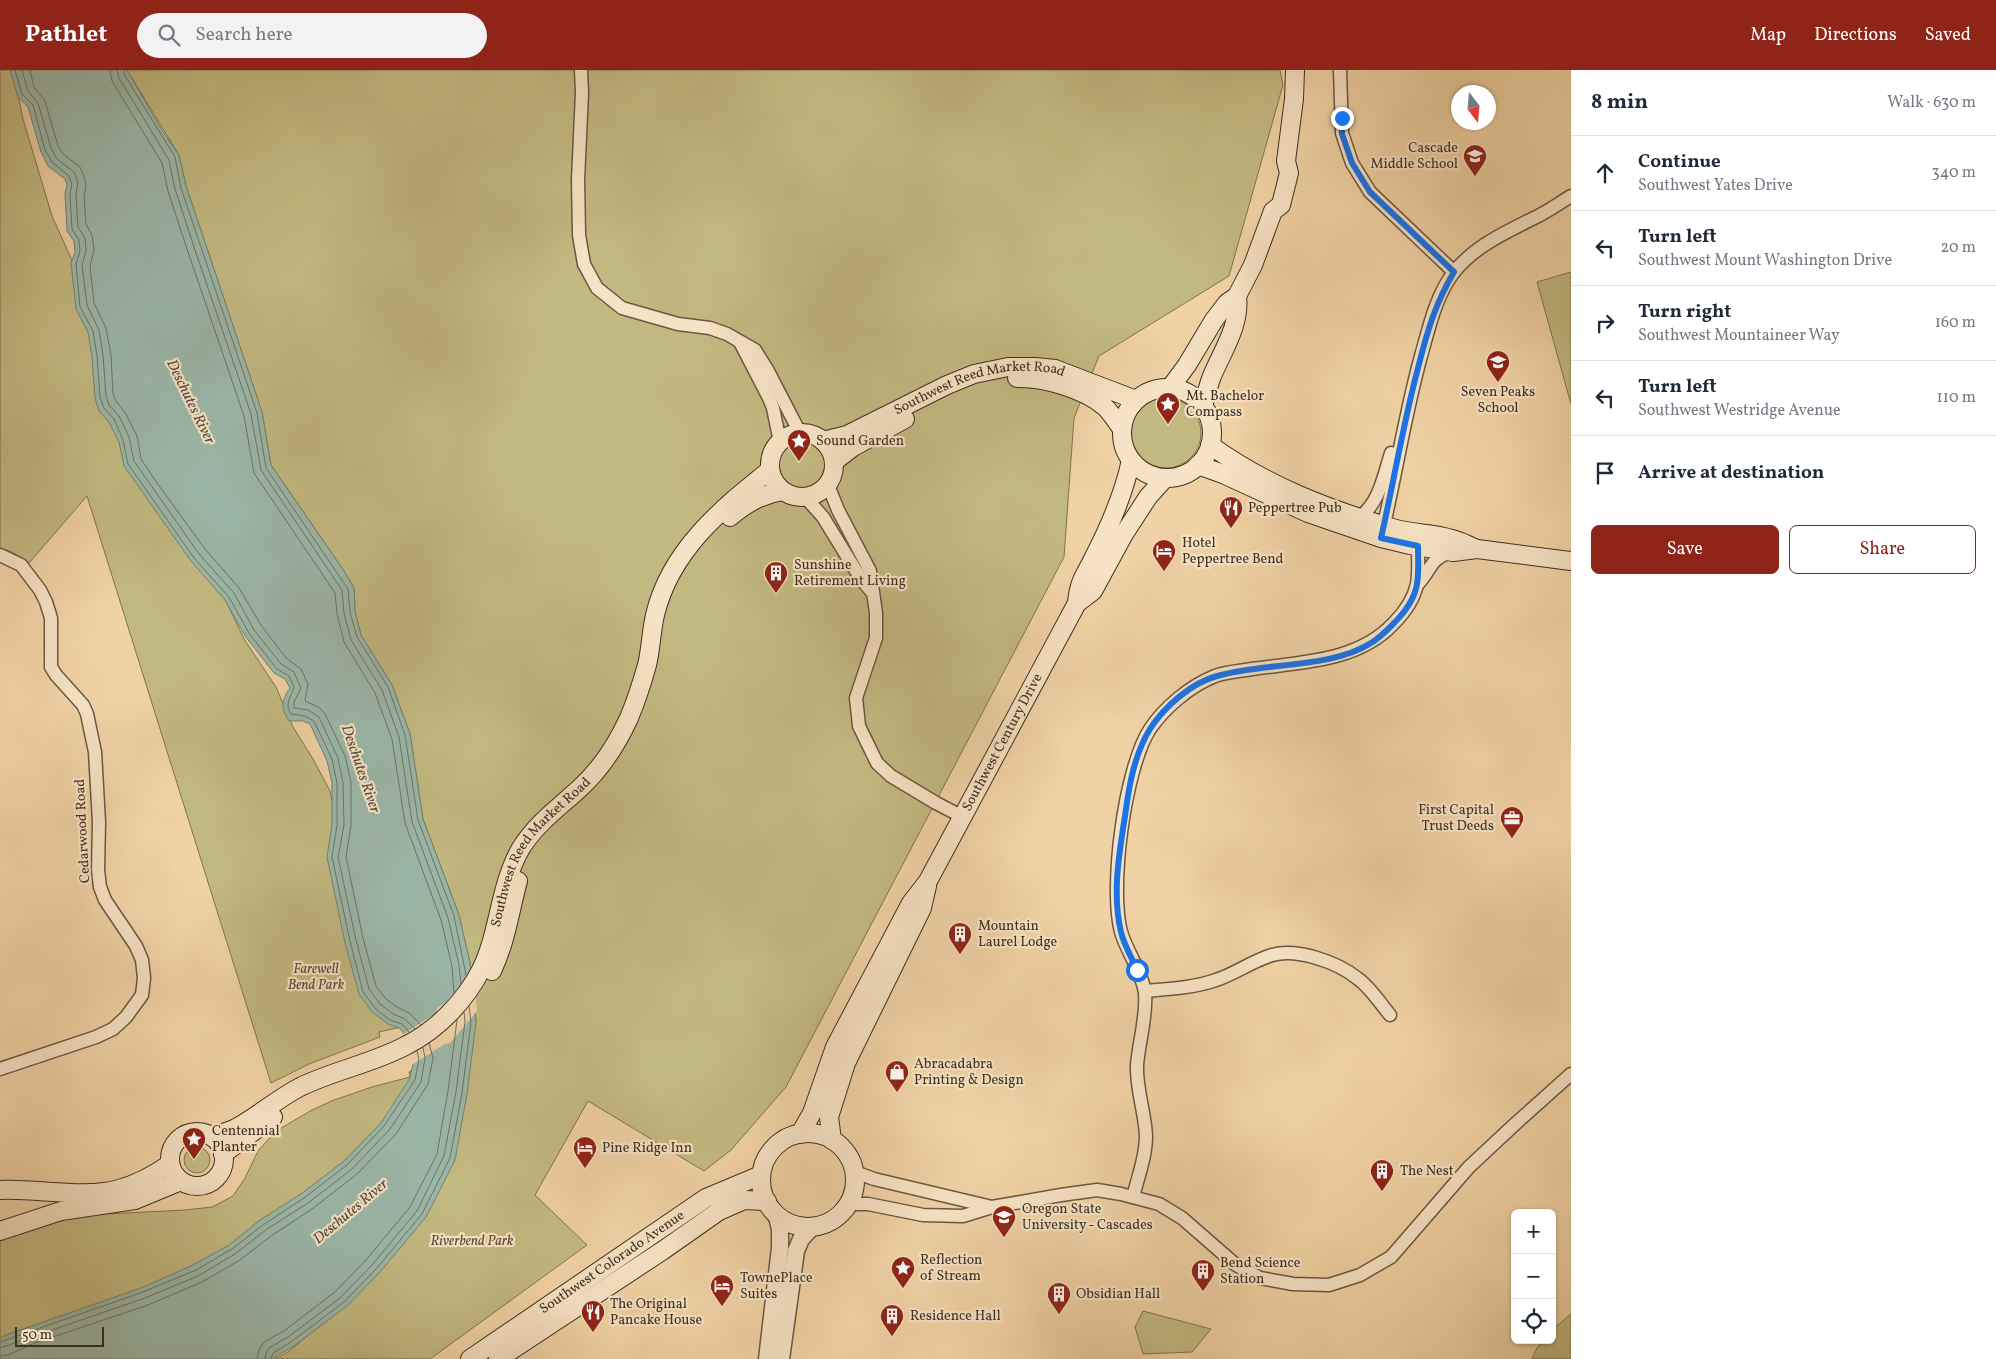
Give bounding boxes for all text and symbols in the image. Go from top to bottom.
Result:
search box [137,13,487,58]
text: Pathlet [25,18,107,52]
icon: search [155,21,183,49]
text: Search here [195,22,293,48]
text: Map [1750,23,1786,48]
text: Directions [1814,23,1897,48]
text: Saved [1925,23,1971,48]
north arrow [1451,85,1496,130]
text: 8 min [1591,88,1648,117]
text: Walk · 630 m [1887,92,1976,114]
route end [1331,107,1354,130]
place label: Cascade Middle School [1370,139,1458,174]
school or university icon: Cascade Middle School [1462,143,1488,177]
text: Continue [1638,149,1721,175]
icon: ahead [1591,159,1619,187]
text: 340 m [1932,162,1976,184]
text: Southwest Yates Drive [1638,175,1793,197]
text: Turn left [1638,224,1717,250]
icon: left [1591,234,1619,262]
text: 20 m [1941,237,1976,259]
text: Southwest Mount Washington Drive [1638,250,1892,272]
text: Turn right [1638,299,1731,325]
icon: right [1591,309,1619,337]
text: 160 m [1935,312,1976,334]
text: Southwest Mountaineer Way [1638,325,1840,347]
school or university icon: Seven Peaks School [1485,349,1511,383]
water label: Deschutes River [160,356,220,448]
street label: Southwest Reed Market Road [891,357,1068,420]
text: Turn left [1638,374,1717,400]
place label: Seven Peaks School [1461,383,1535,418]
icon: left [1591,384,1619,412]
place label: Mt. Bachelor Compass [1186,387,1264,422]
text: 110 m [1937,387,1976,409]
place icon: Mt. Bachelor Compass [1155,391,1181,425]
text: Southwest Westridge Avenue [1638,400,1841,422]
place icon: Sound Garden [786,428,812,462]
place label: Sound Garden [816,432,904,451]
icon: arrive [1591,459,1619,487]
text: Arrive at destination [1638,460,1824,486]
restaurant icon: Peppertree Pub [1218,495,1244,529]
place label: Peppertree Pub [1248,499,1342,518]
button: Save [1591,525,1779,574]
button: Share [1789,525,1976,574]
place label: Hotel Peppertree Bend [1182,534,1284,569]
hotel icon: Hotel Peppertree Bend [1151,538,1177,572]
place label: Sunshine Retirement Living [794,556,906,591]
building icon: Sunshine Retirement Living [763,560,789,594]
street label: Southwest Century Drive [958,670,1047,815]
water label: Deschutes River [335,722,385,816]
street label: Southwest Reed Market Road [486,773,595,929]
street label: Cedarwood Road [71,778,95,884]
place label: First Capital Trust Deeds [1418,801,1494,836]
office icon: First Capital Trust Deeds [1499,805,1525,839]
place label: Mountain Laurel Lodge [978,917,1058,952]
building icon: Mountain Laurel Lodge [947,921,973,955]
route start [1126,959,1149,982]
park label: Farewell Bend Park [288,960,345,995]
place label: Abracadabra Printing & Design [914,1055,1024,1090]
shop icon: Abracadabra Printing & Design [884,1059,910,1093]
place label: Centennial Planter [212,1122,280,1157]
place icon: Centennial Planter [181,1126,207,1160]
hotel icon: Pine Ridge Inn [572,1135,598,1169]
place label: Pine Ridge Inn [602,1139,692,1158]
building icon: The Nest [1369,1158,1395,1192]
place label: The Nest [1400,1162,1454,1181]
water label: Deschutes River [309,1174,393,1250]
place label: Oregon State University - Cascades [1022,1200,1153,1235]
school or university icon: Oregon State University - Cascades [991,1204,1017,1238]
street label: Southwest Colorado Avenue [536,1206,689,1318]
map controls [1511,1209,1556,1344]
button: + [1511,1209,1556,1254]
park label: Riverbend Park [430,1232,514,1251]
place label: Reflection of Stream [920,1251,982,1286]
place label: Bend Science Station [1220,1254,1301,1289]
button: − [1511,1254,1556,1299]
place icon: Reflection of Stream [890,1255,916,1289]
building icon: Bend Science Station [1190,1258,1216,1292]
place label: TownePlace Suites [740,1269,813,1304]
hotel icon: TownePlace Suites [709,1273,735,1307]
building icon: Obsidian Hall [1046,1281,1072,1315]
place label: Obsidian Hall [1076,1285,1160,1304]
place label: The Original Pancake House [610,1295,702,1330]
restaurant icon: The Original Pancake House [580,1299,606,1333]
button: locate [1511,1299,1556,1344]
building icon: Residence Hall [879,1303,905,1337]
place label: Residence Hall [910,1307,1001,1326]
scale bar [15,1324,104,1347]
text: 50 m [22,1326,52,1345]

